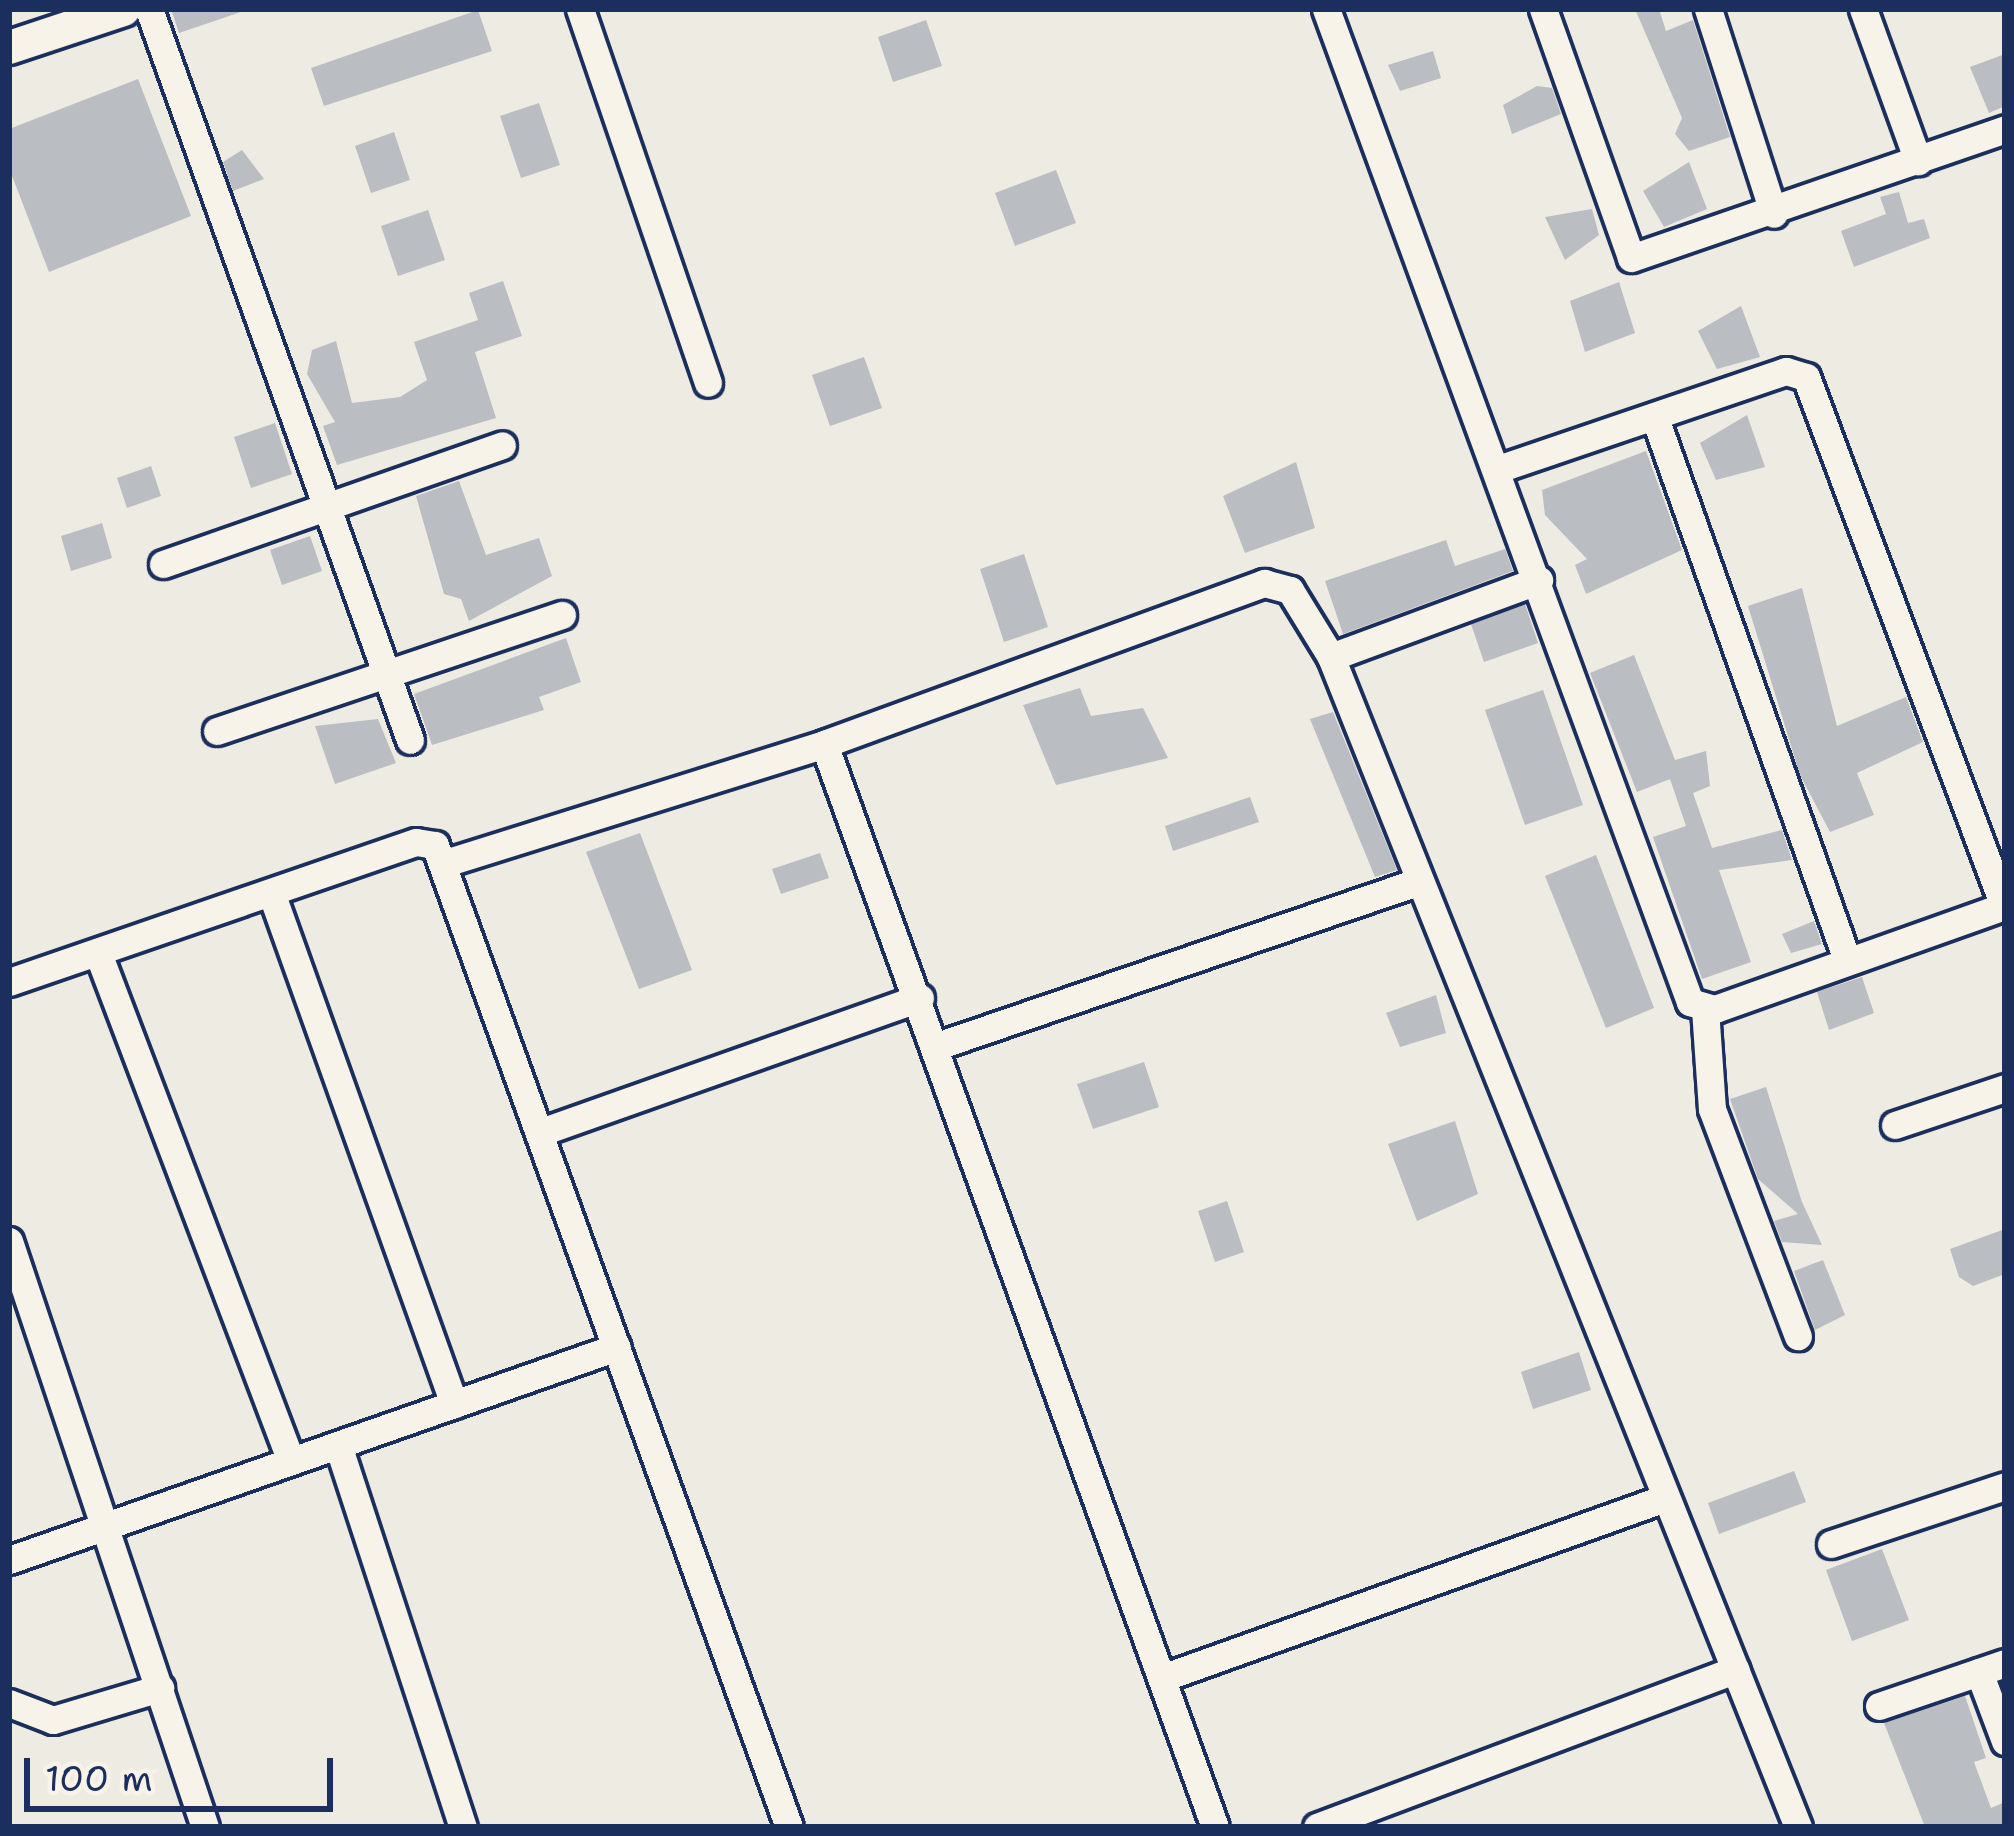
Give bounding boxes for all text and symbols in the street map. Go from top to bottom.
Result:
scale bar [30,1734,339,1808]
text: 100 m [45,1754,153,1803]

